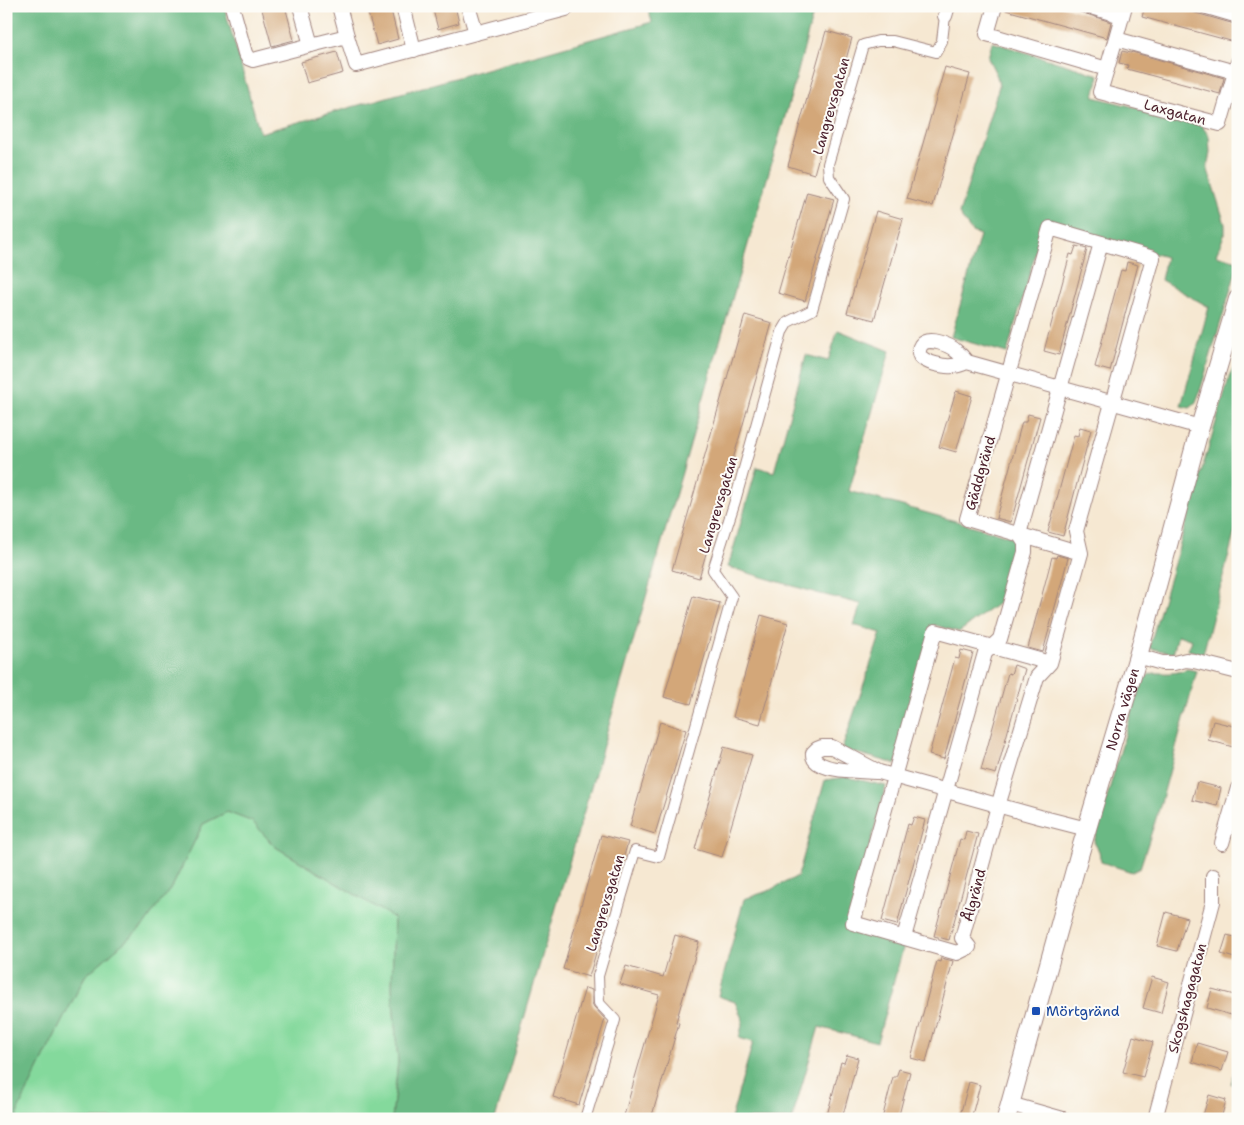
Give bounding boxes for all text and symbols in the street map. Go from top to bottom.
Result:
street label: Langrevsgatan [808,55,854,157]
street label: Laxgatan [1142,95,1208,129]
street label: Gäddgränd [961,433,999,512]
street label: Langrevsgatan [695,454,741,556]
street label: Norra vägen [1102,665,1143,753]
street label: Langrevsgatan [582,852,628,954]
street label: Ålgränd [958,866,990,924]
street label: Skogshagagatan [1164,941,1210,1055]
place label: Mörtgränd [1046,1002,1120,1020]
marker: Mörtgränd [1030,1005,1042,1017]

